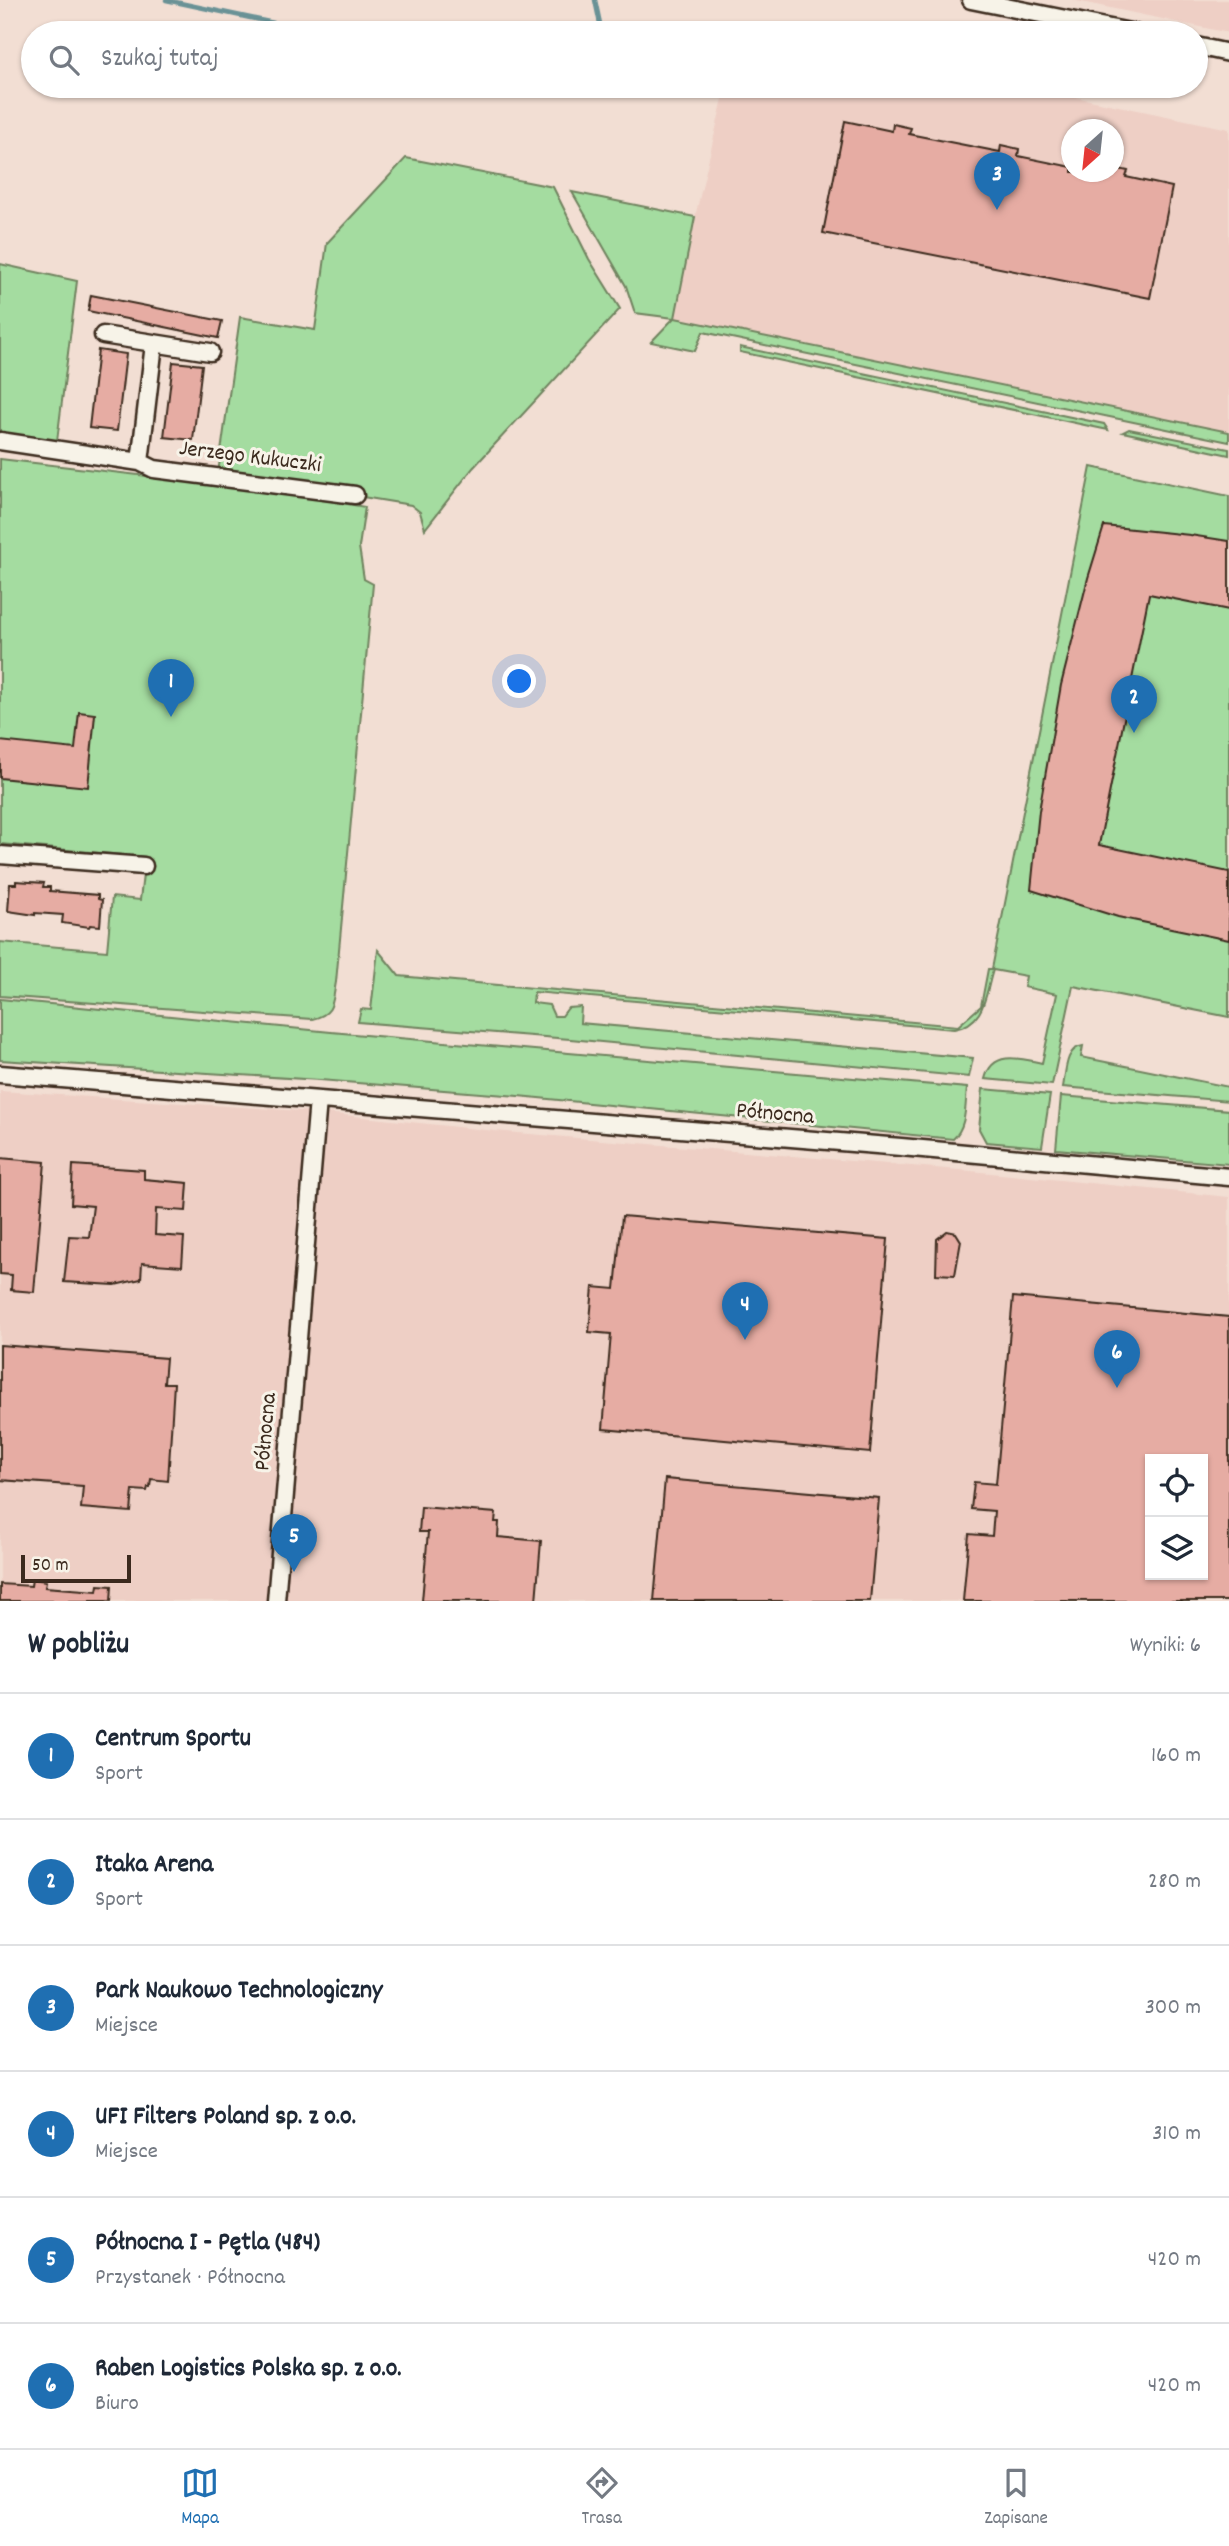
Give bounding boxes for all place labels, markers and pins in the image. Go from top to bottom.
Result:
pin: 3 [974,152,1020,210]
pin: 1 [148,659,194,717]
pin: 2 [1111,675,1157,733]
pin: 4 [722,1282,768,1340]
pin: 6 [1094,1330,1140,1388]
pin: 5 [271,1514,317,1572]

